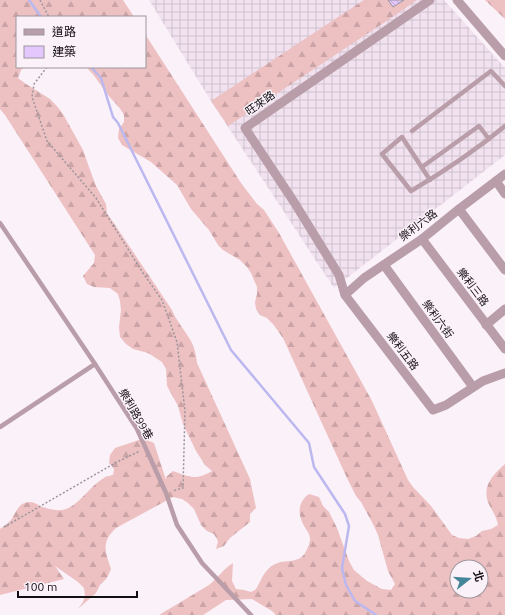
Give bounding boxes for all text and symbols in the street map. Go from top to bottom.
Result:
legend [16,16,146,68]
text: 道路 [52,25,76,38]
text: 建築 [52,45,76,58]
street label: 旺來路 [243,89,277,117]
street label: 樂利六路 [397,207,439,243]
street label: 樂利三路 [455,266,491,308]
street label: 樂利六街 [420,298,456,340]
street label: 樂利五路 [385,330,421,372]
street label: 樂利路99巷 [117,387,155,441]
north arrow [449,559,489,599]
text: 北 [471,569,486,583]
scale bar [18,573,137,599]
text: 100 m [24,580,57,593]

